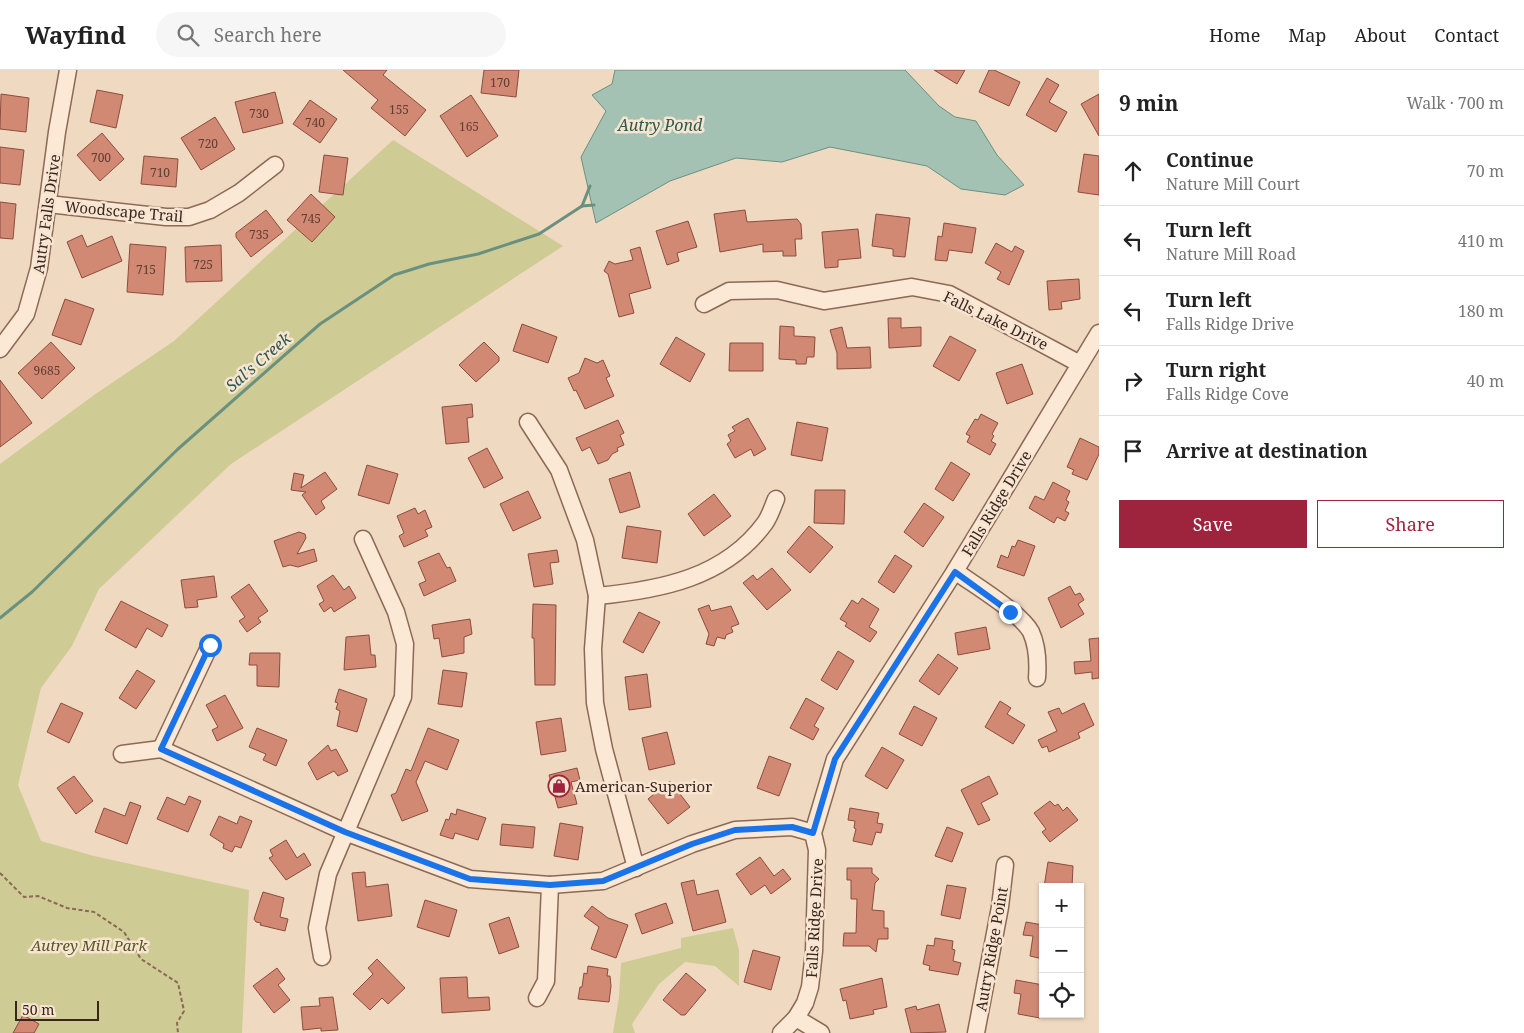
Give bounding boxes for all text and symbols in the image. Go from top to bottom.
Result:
search box [156,12,506,57]
text: Wayfind [25,18,126,51]
icon: search [174,21,202,49]
text: Search here [214,22,322,48]
text: Home [1209,23,1260,47]
text: Map [1288,23,1326,47]
text: About [1354,23,1406,47]
text: Contact [1434,23,1499,47]
house number: 170 [490,74,510,91]
text: 9 min [1119,89,1178,117]
text: Walk · 700 m [1407,92,1504,114]
house number: 155 [389,101,409,118]
house number: 730 [249,105,269,122]
house number: 740 [305,114,325,131]
water label: Autry Pond [617,114,703,136]
house number: 165 [459,118,479,135]
house number: 720 [198,135,218,152]
text: Continue [1166,147,1254,173]
house number: 700 [91,149,111,166]
street label: Autry Falls Drive [28,153,64,275]
icon: ahead [1119,157,1147,185]
text: 70 m [1467,160,1504,182]
house number: 710 [150,164,170,181]
text: Nature Mill Court [1166,173,1300,195]
street label: Woodscape Trail [64,196,184,226]
house number: 745 [301,210,321,227]
text: Turn left [1166,217,1252,243]
house number: 735 [249,226,269,243]
icon: left [1119,227,1147,255]
text: 410 m [1458,230,1504,252]
text: Nature Mill Road [1166,243,1296,265]
house number: 725 [193,256,213,273]
house number: 715 [136,261,156,278]
street label: Falls Lake Drive [940,286,1052,354]
text: Turn left [1166,287,1252,313]
icon: left [1119,297,1147,325]
text: 180 m [1458,300,1504,322]
text: Falls Ridge Drive [1166,313,1294,335]
water label: Sal's Creek [221,327,296,397]
text: Turn right [1166,357,1266,383]
house number: 9685 [34,362,60,379]
icon: right [1119,367,1147,395]
text: 40 m [1467,370,1504,392]
text: Falls Ridge Cove [1166,383,1289,405]
icon: arrive [1119,437,1147,465]
text: Arrive at destination [1166,438,1368,464]
street label: Falls Ridge Drive [957,446,1035,560]
button: Save [1119,500,1307,548]
button: Share [1317,500,1504,548]
route end [999,601,1022,624]
route start [199,634,222,657]
shop icon: American-Superior [547,774,571,798]
place label: American-Superior [575,776,712,796]
street label: Falls Ridge Drive [801,858,827,978]
map controls [1039,883,1084,1018]
button: + [1039,883,1084,928]
street label: Autry Ridge Point [970,885,1012,1013]
button: − [1039,928,1084,973]
park label: Autrey Mill Park [30,935,147,955]
button: locate [1039,973,1084,1018]
scale bar [15,998,99,1021]
text: 50 m [22,1000,55,1019]

